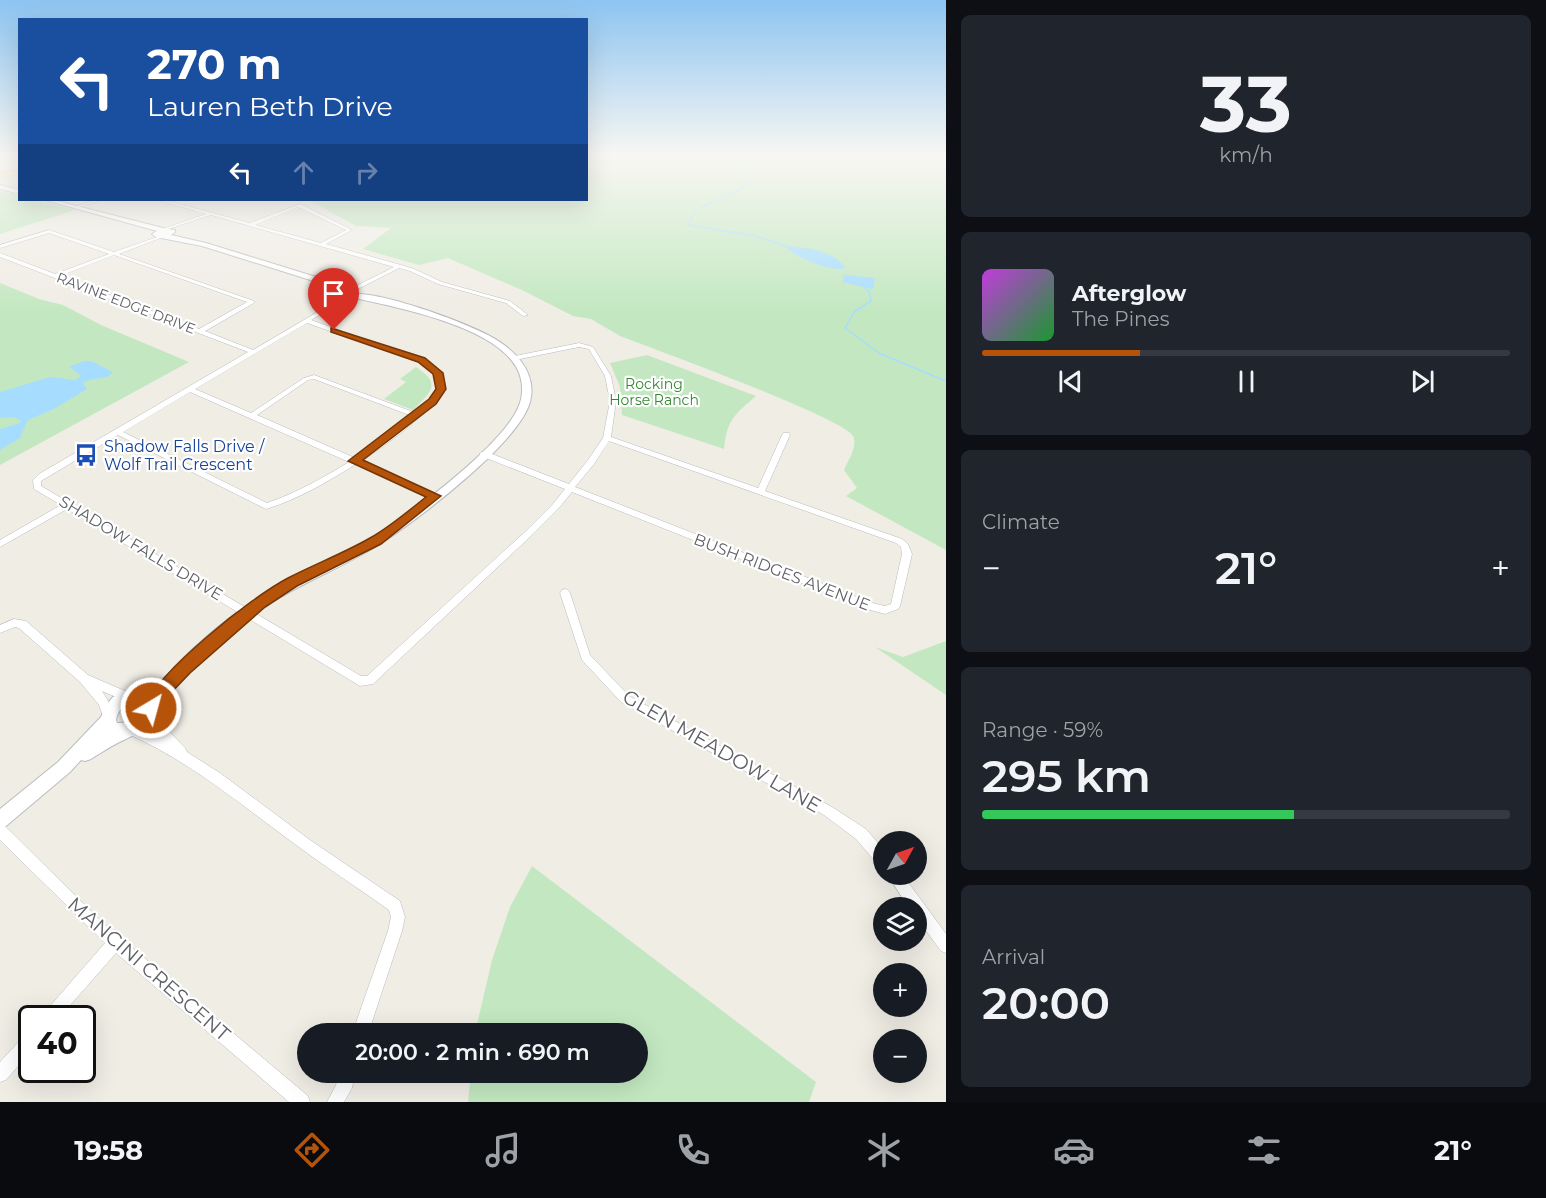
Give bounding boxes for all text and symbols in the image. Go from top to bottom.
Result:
text: 270 m [147,38,281,90]
icon: left [48,42,126,120]
text: 33 [1200,56,1292,152]
text: Lauren Beth Drive [147,90,393,123]
text: km/h [1219,143,1273,167]
icon: left [224,156,257,189]
icon: ahead [287,156,320,189]
icon: right [350,156,383,189]
street label: RAVINE EDGE DRIVE [54,268,198,338]
pin [308,268,359,330]
icon: arrive [317,277,350,310]
text: Afterglow [1072,280,1186,307]
text: The Pines [1072,307,1169,331]
icon: previous [1054,365,1087,398]
icon: pause [1230,365,1263,398]
icon: next [1406,365,1439,398]
park label: Rocking Horse Ranch [609,375,699,409]
place label: Shadow Falls Drive / Wolf Trail Crescent [104,437,265,474]
bus stop icon: Shadow Falls Drive / Wolf Trail Crescent [73,442,99,468]
street label: SHADOW FALLS DRIVE [56,492,226,604]
text: Climate [982,510,1060,534]
street label: BUSH RIDGES AVENUE [691,530,873,614]
text: 21° [1215,540,1277,595]
text: − [982,548,1001,588]
text: + [1491,548,1510,588]
position arrow [119,676,183,740]
street label: GLEN MEADOW LANE [619,684,825,818]
text: Range · 59% [982,718,1103,742]
text: 295 km [982,748,1151,803]
north arrow [873,831,927,885]
map controls [873,831,927,1083]
street label: MANCINI CRESCENT [63,892,235,1046]
button: layers [873,897,927,951]
text: Arrival [982,945,1045,969]
button: + [873,963,927,1017]
text: 20:00 [982,975,1110,1030]
speed limit sign: 40 [18,1005,96,1083]
button: − [873,1029,927,1083]
text: 20:00 · 2 min · 690 m [355,1039,590,1066]
icon: directions [291,1129,333,1171]
icon: music [482,1129,524,1171]
icon: phone [672,1129,714,1171]
icon: climate [863,1129,905,1171]
icon: car [1053,1129,1095,1171]
icon: filters [1243,1129,1285,1171]
text: 19:58 [74,1134,143,1167]
text: 21° [1434,1134,1472,1167]

